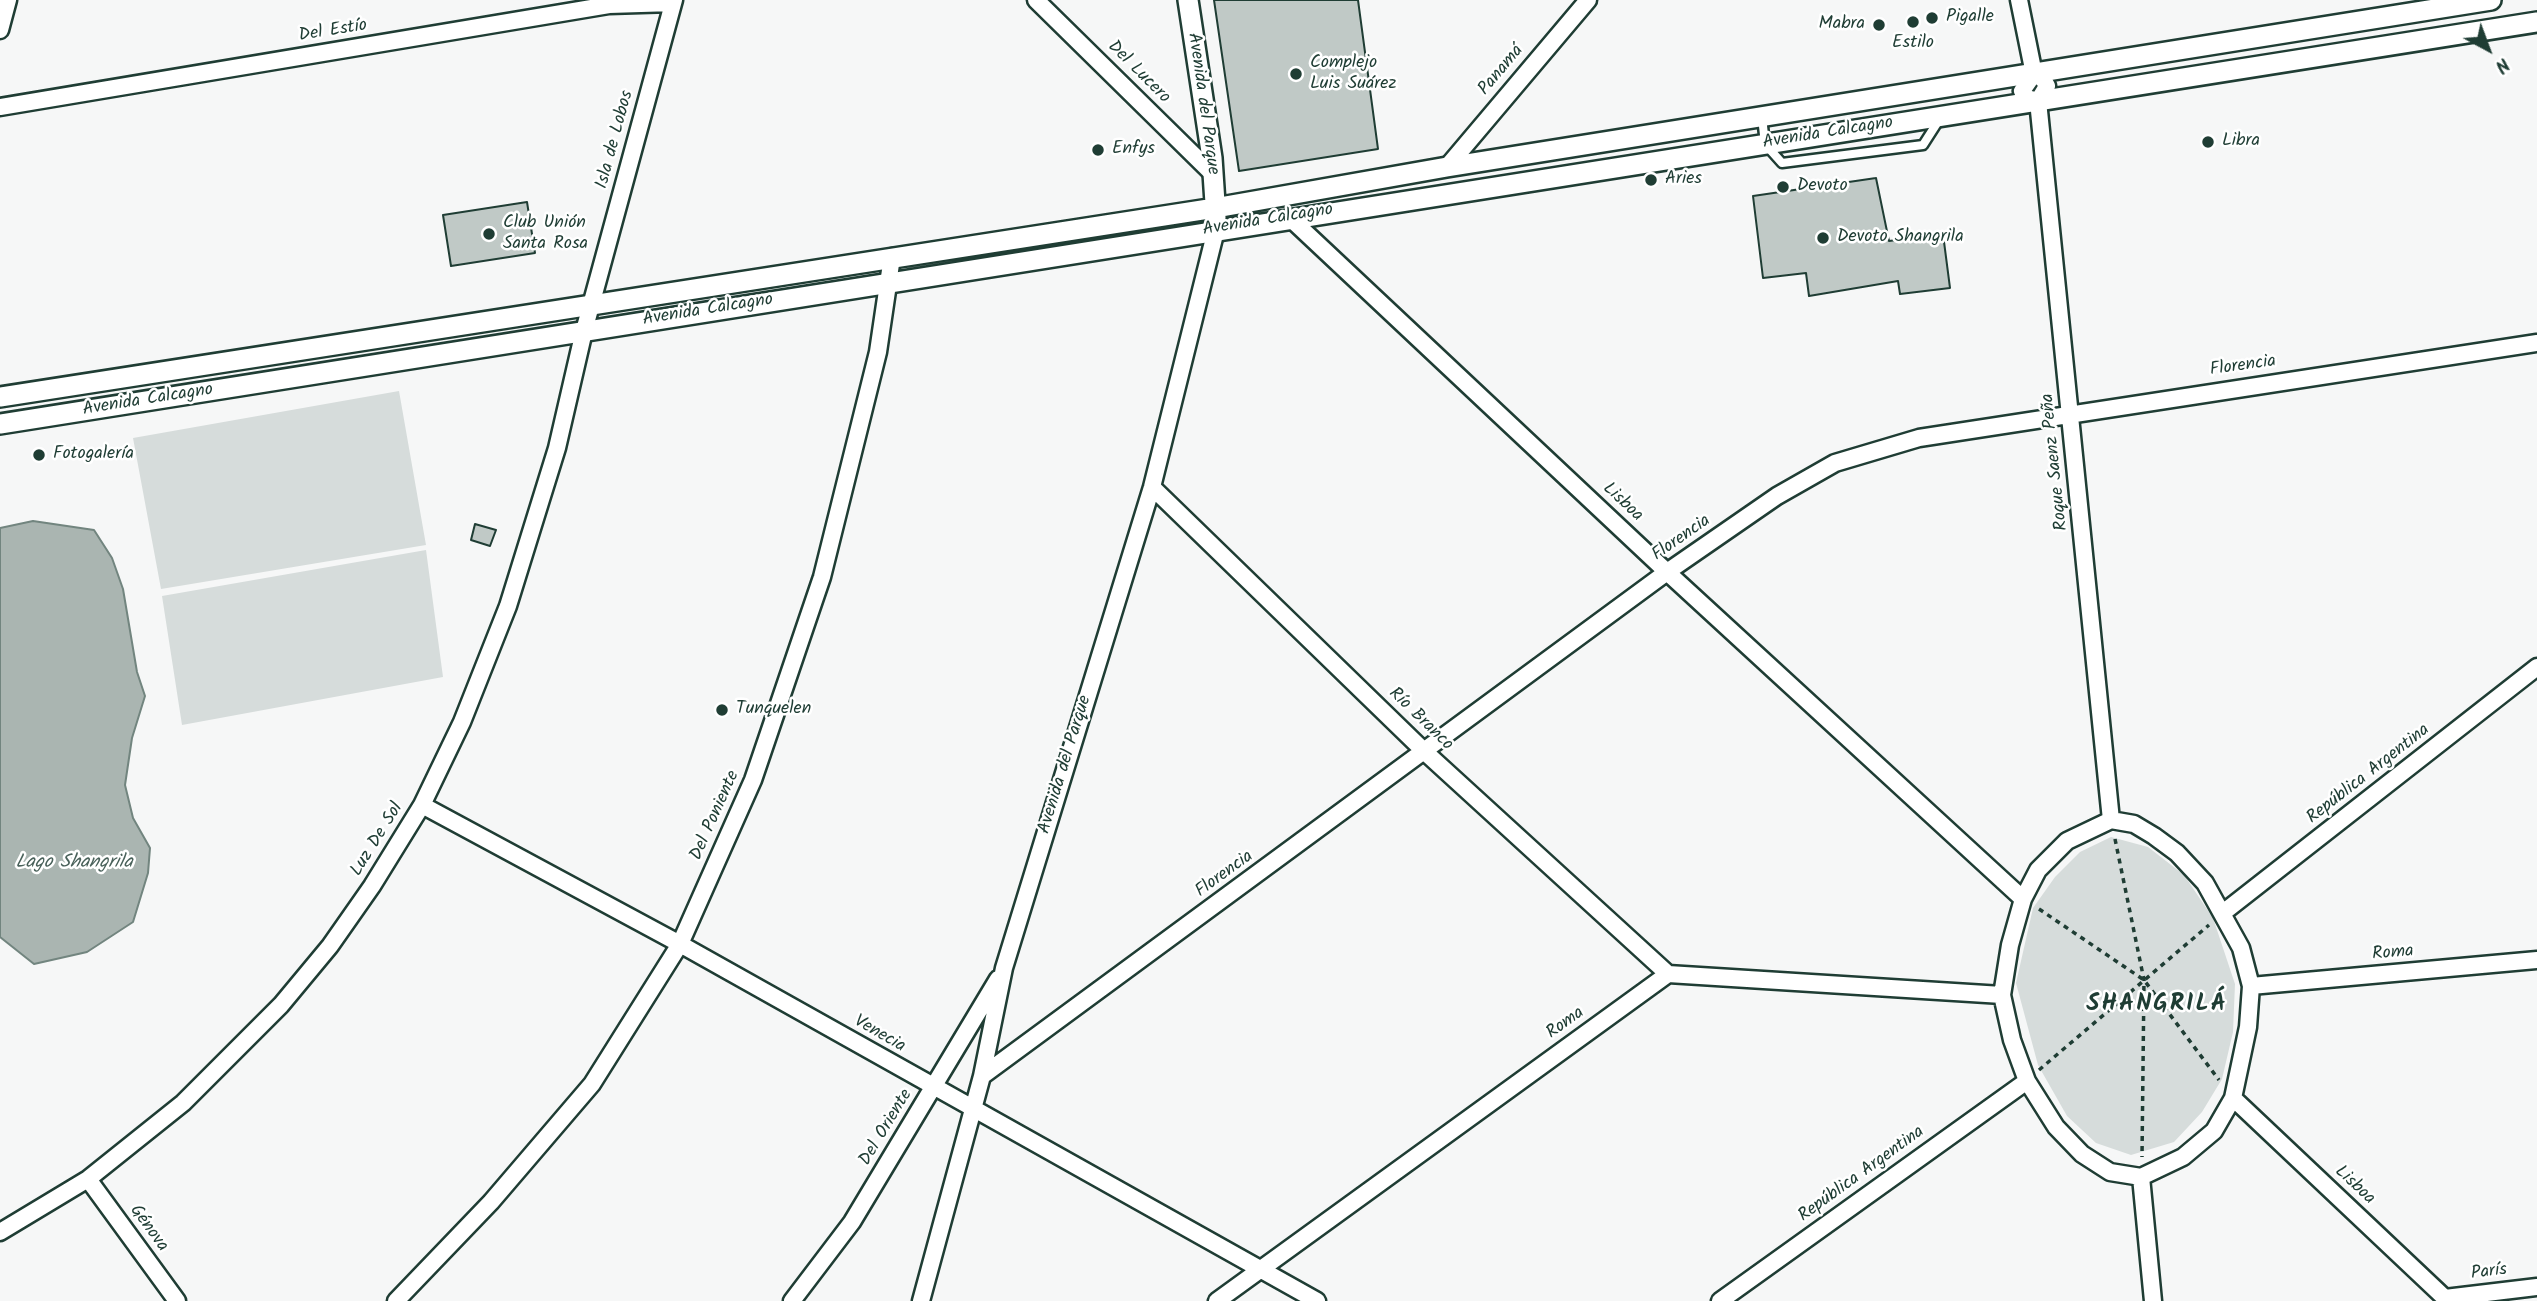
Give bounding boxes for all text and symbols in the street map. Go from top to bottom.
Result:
place label: Pigalle [1946,7,1994,29]
marker: Pigalle [1924,10,1940,26]
place label: Mabra [1819,14,1865,36]
marker: Estilo [1905,14,1921,30]
north arrow [2453,14,2523,84]
street label: Del Estío [297,16,369,48]
marker: Mabra [1871,17,1887,33]
street label: Avenida del Parque [1181,32,1223,176]
place label: Estilo [1892,33,1934,55]
street label: Del Lucero [1102,37,1174,109]
street label: Panamá [1475,41,1529,101]
text: N [2487,50,2516,80]
place label: Complejo Luis Suárez [1310,53,1396,96]
marker: Complejo Luis Suárez [1288,66,1304,82]
street label: Isla de Lobos [593,88,639,192]
street label: Avenida Calcagno [1761,113,1895,155]
place label: Libra [2222,131,2260,153]
marker: Libra [2200,134,2216,150]
place label: Enfys [1112,139,1155,161]
marker: Enfys [1090,142,1106,158]
place label: Aries [1665,169,1702,191]
marker: Aries [1643,172,1659,188]
place label: Devoto [1797,176,1848,198]
marker: Devoto [1775,179,1791,195]
street label: Avenida Calcagno [1201,200,1335,242]
place label: Club Unión Santa Rosa [503,213,588,256]
marker: Club Unión Santa Rosa [481,226,497,242]
place label: Devoto Shangrila [1837,227,1964,249]
marker: Devoto Shangrila [1815,230,1831,246]
street label: Avenida Calcagno [641,290,775,332]
street label: Florencia [2209,352,2277,382]
street label: Avenida Calcagno [81,380,215,422]
street label: Roque Saenz Peña [2038,392,2074,532]
place label: Fotogalería [53,444,134,466]
marker: Fotogalería [31,447,47,463]
street label: Lisboa [1597,479,1647,527]
street label: Florencia [1649,511,1715,567]
street label: Río Branco [1383,684,1457,756]
street label: Avenida del Parque [1035,693,1097,837]
place label: Tunquelen [736,699,811,721]
marker: Tunquelen [714,702,730,718]
street label: República Argentina [2303,720,2435,830]
street label: Del Poniente [687,768,745,864]
street label: Luz De Sol [347,799,409,881]
street label: Florencia [1192,847,1258,903]
water label: Lago Shangrila [15,853,133,875]
street label: Roma [2371,941,2415,967]
district label: SHANGRILÁ [2087,992,2227,1020]
street label: Roma [1543,1003,1589,1045]
street label: Venecia [849,1012,909,1058]
street label: Del Oriente [856,1086,918,1170]
street label: República Argentina [1795,1122,1929,1228]
street label: Lisboa [2329,1162,2379,1210]
street label: Génova [124,1201,172,1257]
street label: París [2470,1260,2508,1286]

